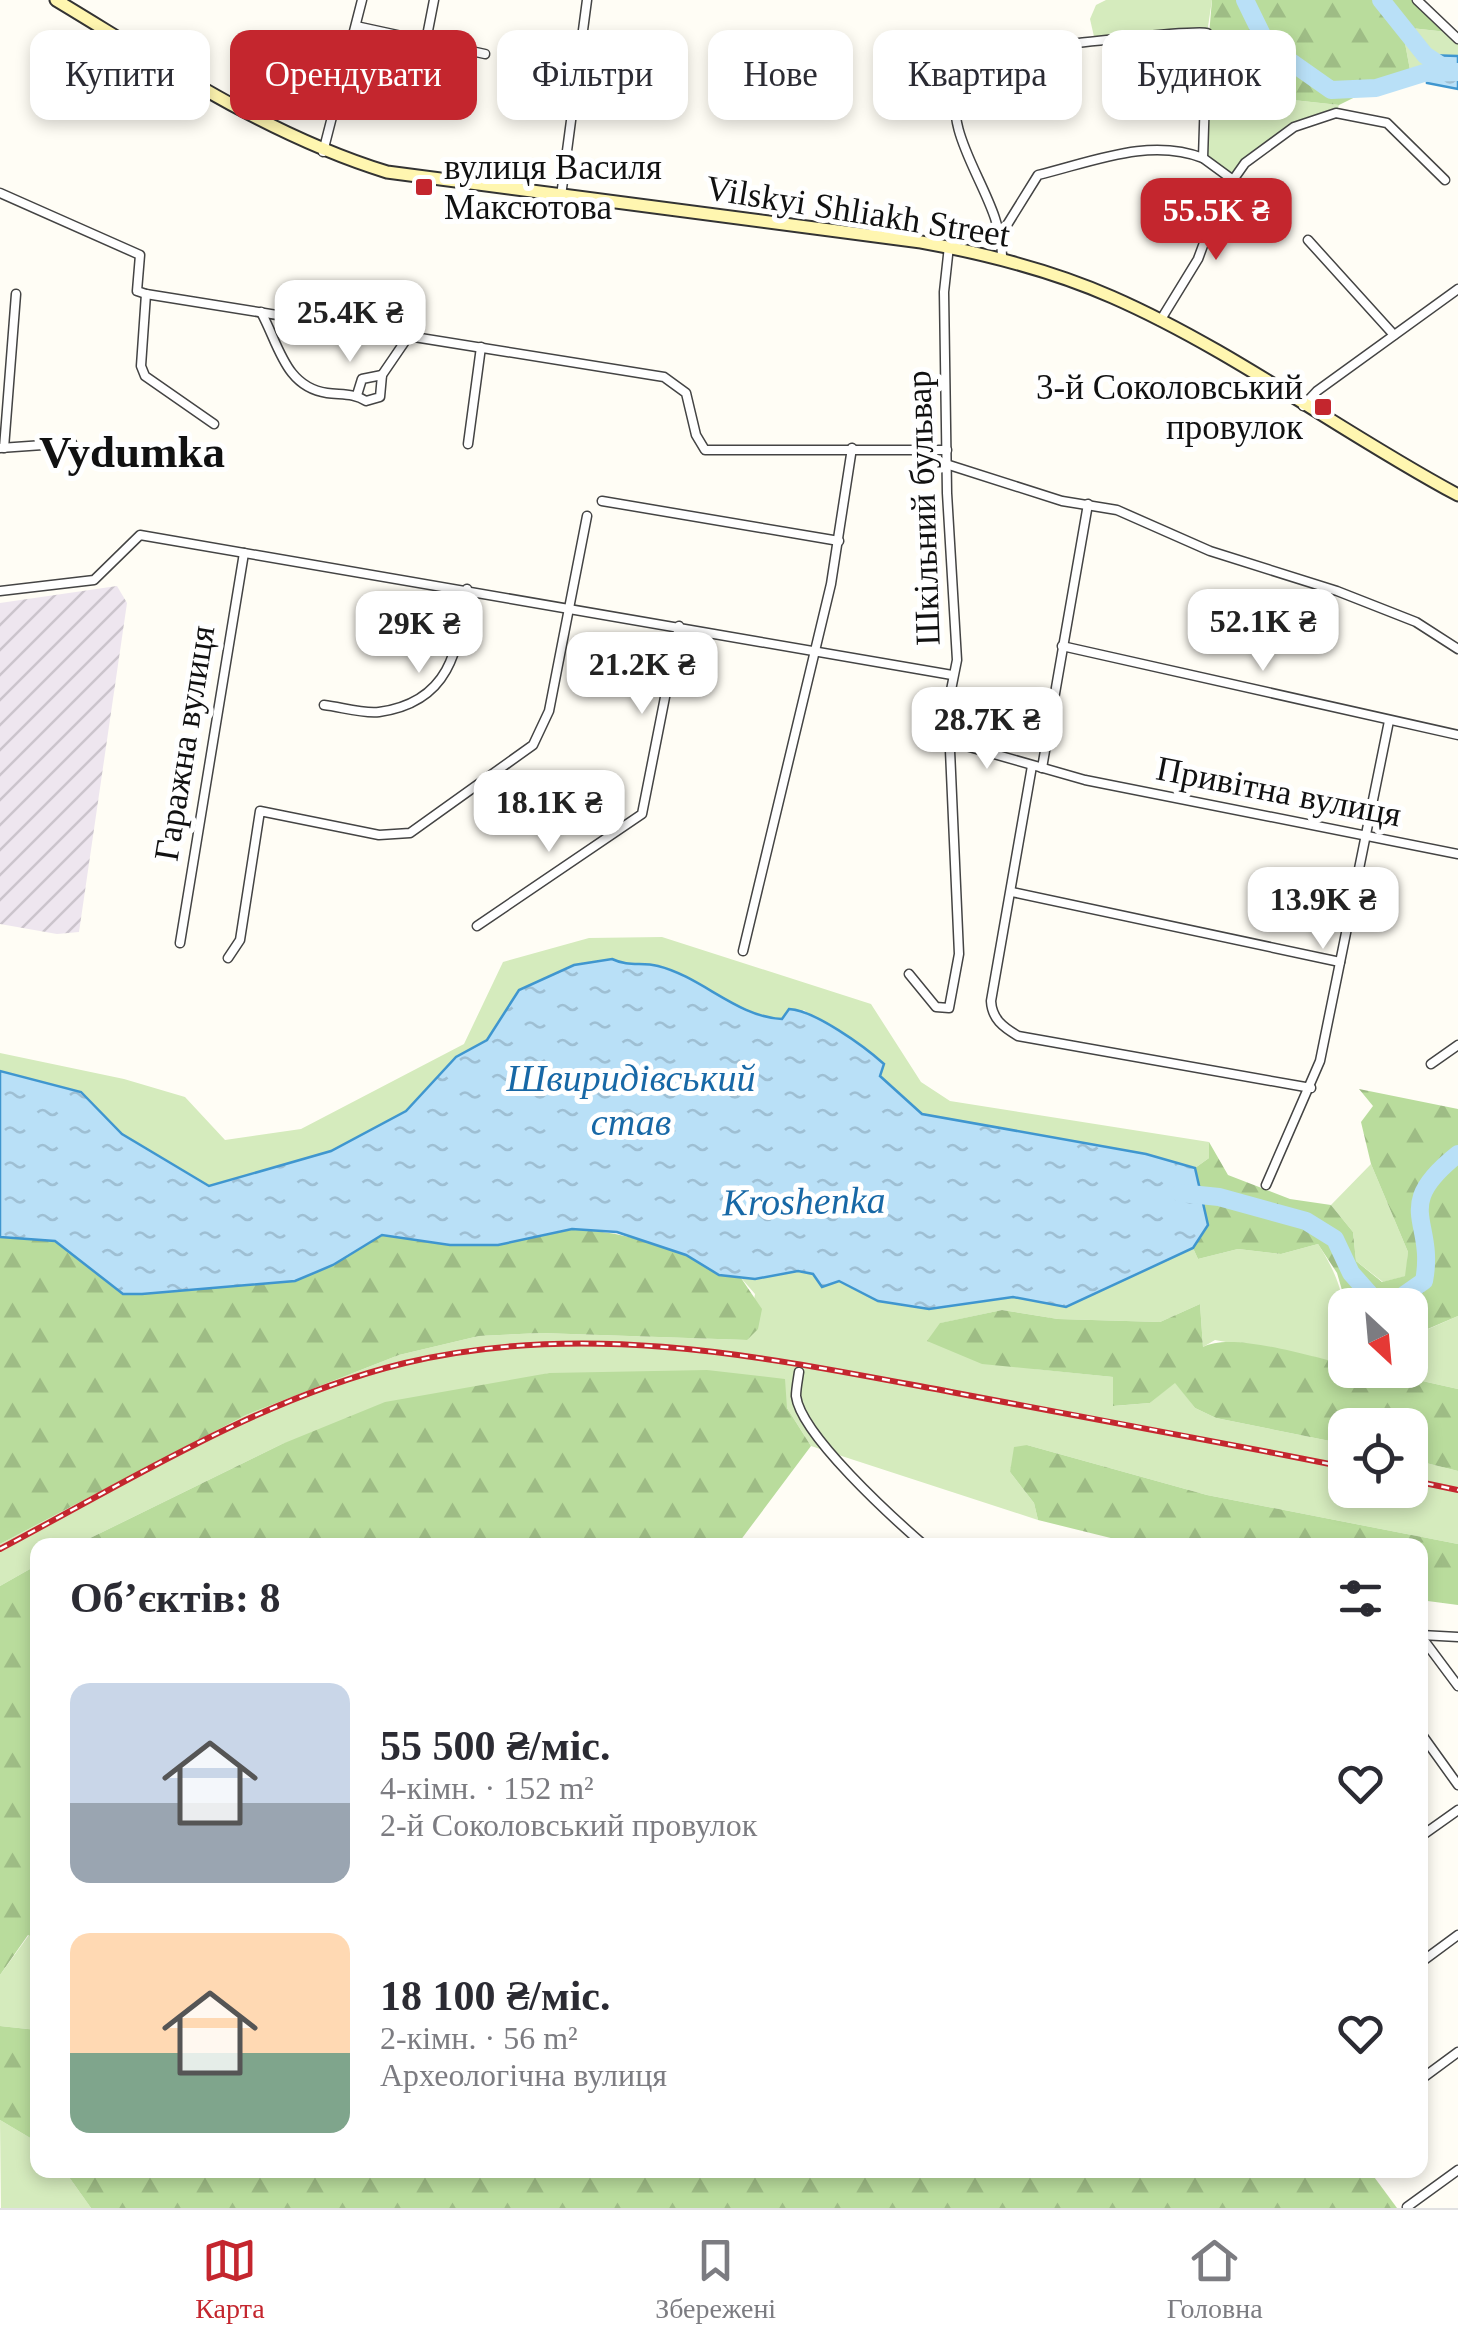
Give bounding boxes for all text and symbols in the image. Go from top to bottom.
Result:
chip: Купити [30,30,210,120]
chip: Орендувати [230,30,477,120]
chip: Фільтри [497,30,688,120]
chip: Нове [708,30,853,120]
chip: Квартира [873,30,1082,120]
chip: Будинок [1102,30,1296,120]
place label: вулиця Василя Максютова [444,148,662,227]
street label: Vilskyi Shliakh Street [703,168,1013,255]
marker: вулиця Василя Максютова [413,176,435,198]
pin: 55.5K ₴ [1124,178,1308,263]
text: 55.5K ₴ [1163,192,1269,228]
pin: 25.4K ₴ [258,280,442,365]
text: 25.4K ₴ [297,294,403,330]
place label: 3-й Соколовський провулок [1036,368,1304,447]
street label: Шкільний бульвар [899,370,948,646]
marker: 3-й Соколовський провулок [1312,396,1334,418]
district label: Vydumka [39,427,225,477]
pin: 52.1K ₴ [1171,589,1355,674]
pin: 29K ₴ [349,591,489,676]
text: 52.1K ₴ [1210,603,1316,639]
text: 29K ₴ [378,605,460,641]
street label: Гаражна вулиця [147,623,222,863]
pin: 21.2K ₴ [550,632,734,717]
text: 21.2K ₴ [589,646,695,682]
pin: 28.7K ₴ [895,687,1079,772]
text: 28.7K ₴ [934,701,1040,737]
street label: Привітна вулиця [1153,749,1405,834]
pin: 18.1K ₴ [457,770,641,855]
text: 18.1K ₴ [496,784,602,820]
pin: 13.9K ₴ [1231,867,1415,952]
text: 13.9K ₴ [1270,881,1376,917]
water label: Швиридівський став [506,1057,755,1143]
water label: Kroshenka [721,1179,886,1223]
north arrow [1328,1288,1428,1388]
map controls [1328,1288,1428,1508]
button: locate [1328,1408,1428,1508]
icon: filters [1333,1571,1388,1626]
text: Об’єктів: 8 [70,1575,280,1621]
icon: home [150,1723,270,1843]
text: 55 500 ₴/міс. [380,1723,610,1769]
icon: heart [1333,1756,1388,1811]
text: 4-кімн. · 152 m² [380,1770,594,1806]
text: 2-й Соколовський провулок [380,1807,757,1843]
icon: home [150,1973,270,2093]
text: 18 100 ₴/міс. [380,1973,610,2019]
icon: heart [1333,2006,1388,2061]
text: 2-кімн. · 56 m² [380,2020,578,2056]
text: Археологічна вулиця [380,2057,667,2093]
tab: Карта [195,2233,265,2325]
tab: Збережені [655,2233,776,2325]
tab: Головна [1167,2233,1263,2325]

